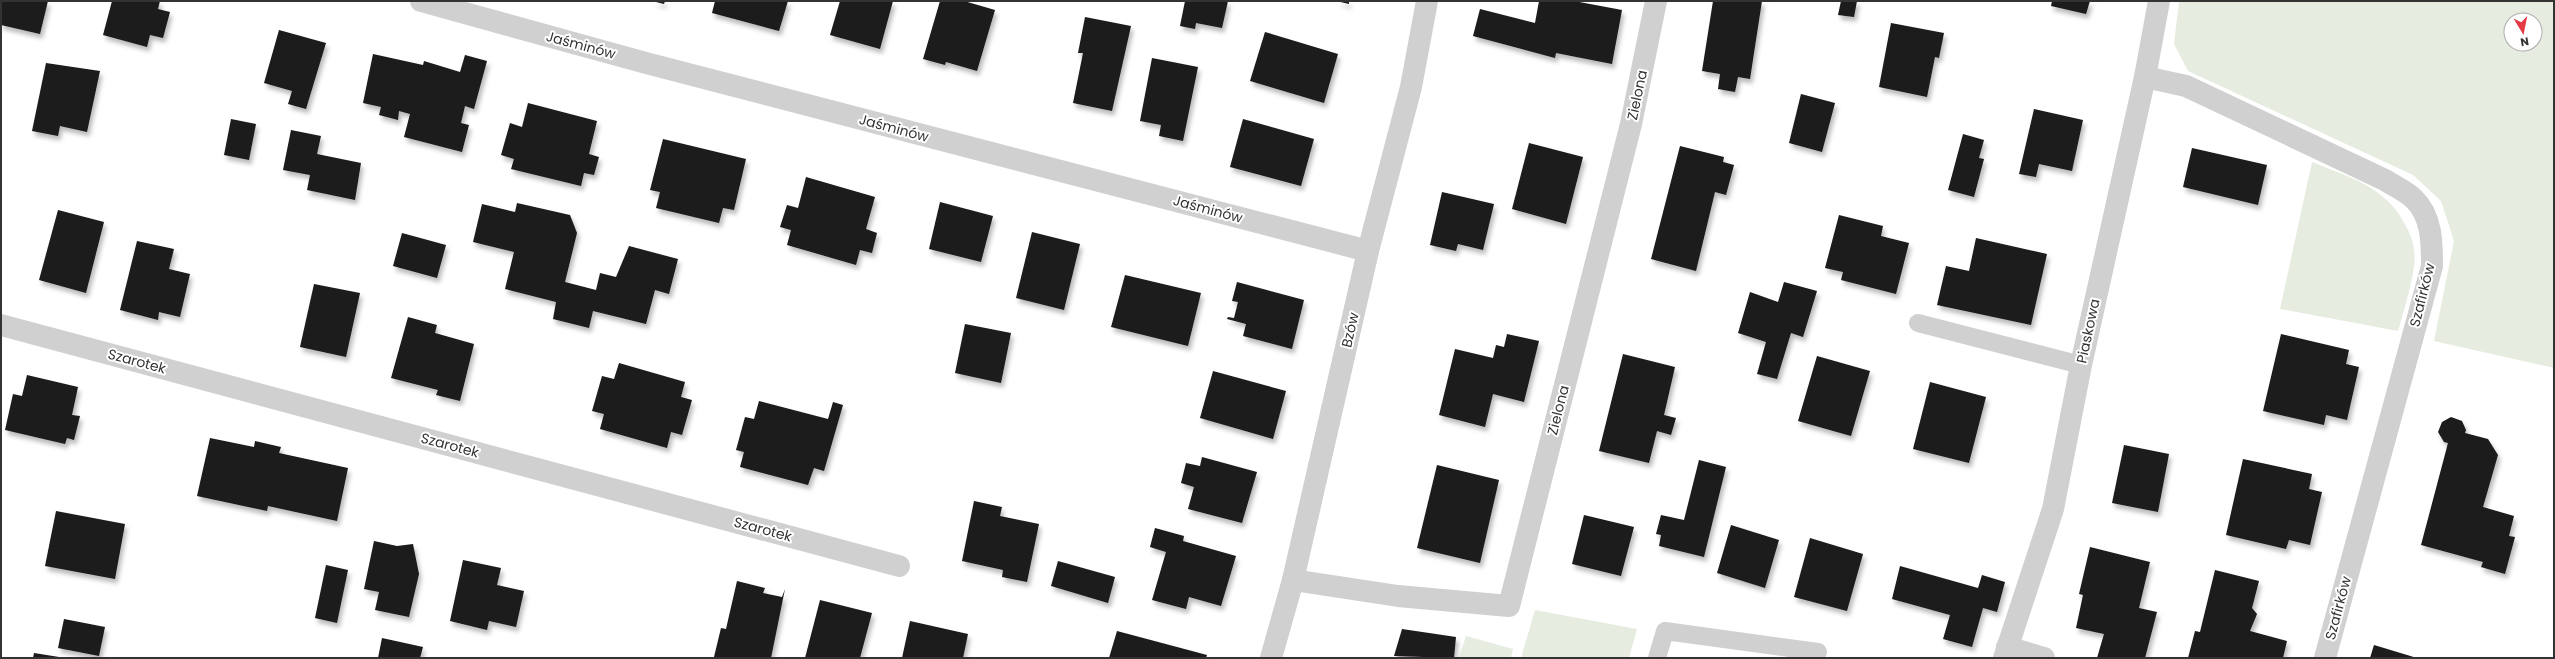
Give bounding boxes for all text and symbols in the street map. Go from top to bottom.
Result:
north arrow [2503,12,2543,52]
street label: Jaśminów [544,26,619,64]
text: N [2519,33,2530,50]
street label: Zielona [1622,68,1652,122]
street label: Jaśminów [857,109,932,147]
street label: Jaśminów [1171,190,1246,228]
street label: Szafirków [2404,261,2440,329]
street label: Piaskowa [2071,297,2105,365]
street label: Bzów [1336,310,1364,349]
street label: Szarotek [106,344,169,379]
street label: Zielona [1542,383,1574,437]
street label: Szarotek [419,428,482,463]
street label: Szarotek [732,512,795,547]
street label: Szafirków [2320,574,2356,642]

